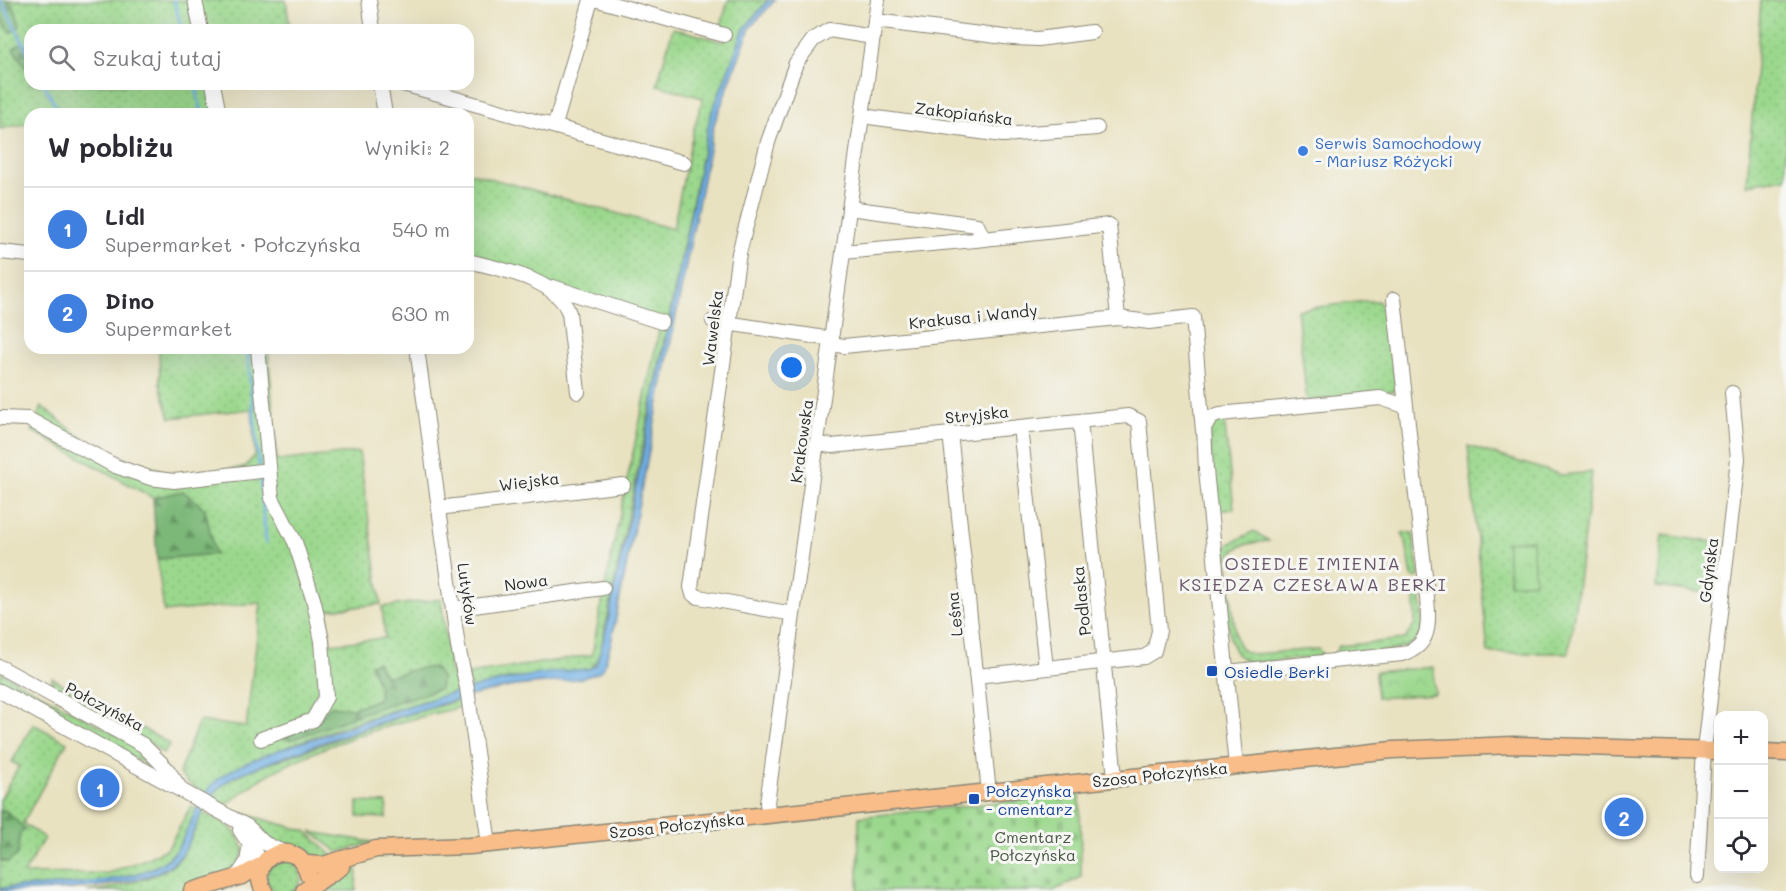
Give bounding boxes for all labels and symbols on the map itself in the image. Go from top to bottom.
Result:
street label: Zakopiańska [914,97,1014,129]
place label: Serwis Samochodowy - Mariusz Różycki [1315,132,1482,171]
marker: Serwis Samochodowy - Mariusz Różycki [1296,144,1310,158]
street label: Wawelska [697,289,727,367]
street label: Krakusa i Wandy [908,299,1038,333]
your location [777,353,806,382]
street label: Krakowska [785,398,817,484]
street label: Stryjska [944,400,1010,428]
street label: Wiejska [498,467,560,495]
street label: Gdyńska [1694,536,1722,604]
district label: OSIEDLE IMIENIA KSIĘDZA CZESŁAWA BERKI [1179,551,1447,596]
street label: Lutyków [453,561,483,627]
street label: Podlaska [1067,565,1095,637]
street label: Nowa [503,569,549,595]
street label: Leśna [941,591,967,637]
place label: Osiedle Berki [1224,661,1330,682]
marker: Osiedle Berki [1205,664,1219,678]
street label: Połczyńska [62,677,148,735]
street label: Szosa Połczyńska [1091,756,1229,792]
pin: 1 [80,766,120,810]
place label: Połczyńska - cmentarz [986,780,1073,819]
marker: Połczyńska - cmentarz [967,792,981,806]
pin: 2 [1604,794,1644,840]
street label: Szosa Połczyńska [608,807,746,843]
park label: Cmentarz Połczyńska [990,826,1076,865]

